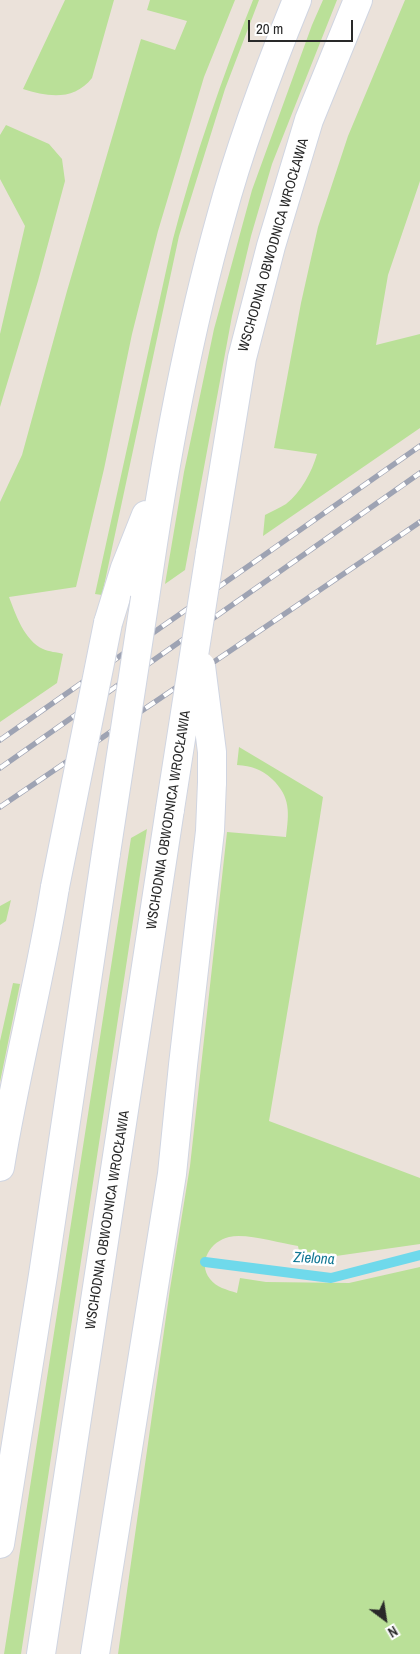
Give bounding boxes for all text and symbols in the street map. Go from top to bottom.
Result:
scale bar [250,10,355,42]
text: 20 m [256,18,283,39]
street label: WSCHODNIA OBWODNICA WROCŁAWIA [235,136,313,354]
street label: WSCHODNIA OBWODNICA WROCŁAWIA [143,709,195,931]
street label: WSCHODNIA OBWODNICA WROCŁAWIA [82,1109,134,1331]
water label: Zielona [293,1249,335,1269]
north arrow [360,1594,410,1644]
text: N [385,1622,401,1642]

